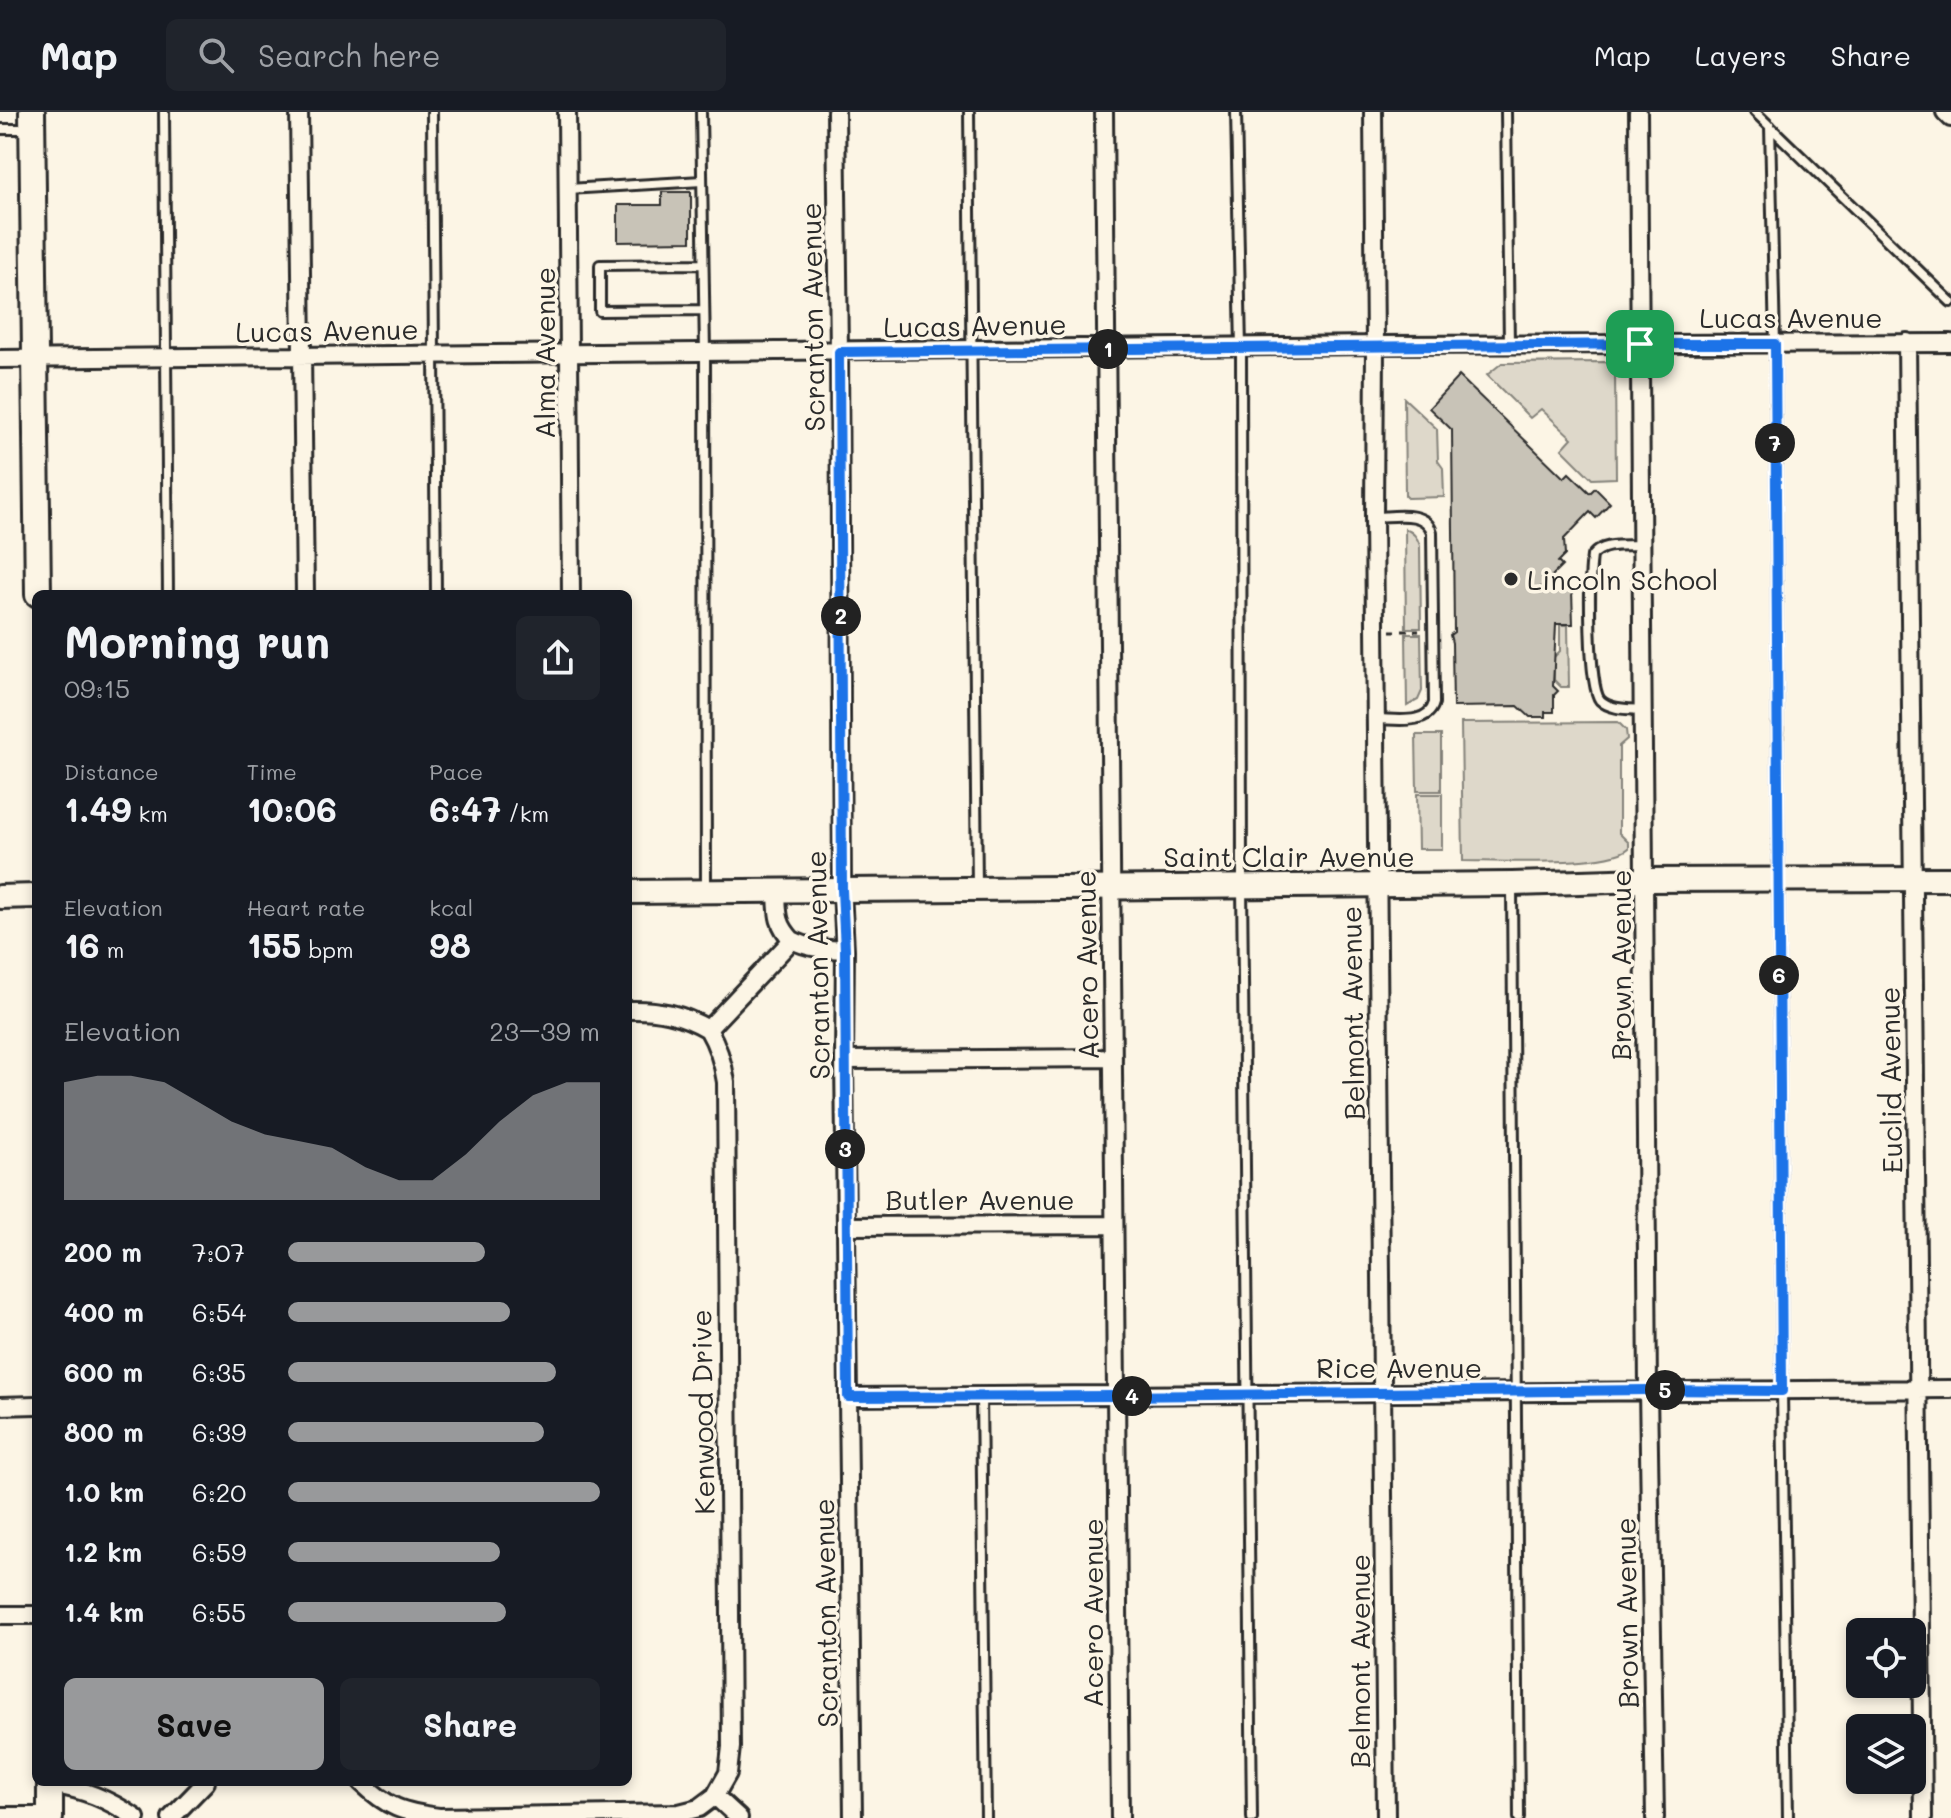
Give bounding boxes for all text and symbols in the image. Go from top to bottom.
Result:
search box [166,19,726,91]
text: Map [40,30,118,80]
icon: search [194,33,238,77]
text: Search here [258,35,441,75]
text: Map [1594,37,1651,73]
text: Layers [1695,37,1787,73]
text: Share [1831,37,1911,73]
street label: Scranton Avenue [792,202,832,432]
street label: Alma Avenue [526,267,562,439]
street label: Lucas Avenue [1699,299,1883,335]
street label: Lucas Avenue [883,305,1067,345]
street label: Lucas Avenue [235,310,419,350]
pin [1606,310,1674,378]
icon: arrive [1618,322,1662,366]
pin: 1 [1088,329,1128,369]
text: 1 [1103,334,1113,363]
pin: 7 [1755,423,1795,463]
text: 7 [1769,428,1781,457]
place label: Lincoln School [1527,561,1719,597]
marker: Lincoln School [1502,570,1520,588]
pin: 2 [821,596,861,636]
text: 2 [835,601,847,630]
text: Morning run [64,612,330,669]
button: share [516,616,600,700]
text: 09:15 [64,671,130,705]
text: Distance [64,757,159,786]
text: Time [247,757,297,786]
text: Pace [429,757,483,786]
text: 1.49 [64,786,132,831]
text: 10:06 [247,786,337,831]
text: 6:47 [429,786,501,831]
text: km [132,799,168,828]
text: /km [501,799,549,828]
street label: Saint Clair Avenue [1163,838,1415,874]
street label: Scranton Avenue [797,850,837,1080]
street label: Brown Avenue [1602,869,1638,1061]
street label: Acero Avenue [1066,870,1106,1060]
text: Elevation [64,893,163,922]
text: Heart rate [247,893,365,922]
text: kcal [429,893,473,922]
street label: Belmont Avenue [1332,906,1372,1120]
text: 16 [64,922,100,967]
text: 155 [247,922,301,967]
text: 98 [429,922,471,967]
text: m [100,935,124,964]
text: bpm [301,935,354,964]
pin: 6 [1759,955,1799,995]
text: 6 [1772,960,1786,989]
street label: Euclid Avenue [1870,986,1910,1174]
text: Elevation [64,1014,181,1048]
text: 23–39 m [489,1014,600,1048]
pin: 3 [825,1129,865,1169]
text: 3 [838,1134,852,1163]
street label: Butler Avenue [885,1181,1075,1217]
text: 200 m [64,1235,142,1269]
text: 7:07 [192,1235,245,1269]
text: 400 m [64,1295,144,1329]
text: 6:54 [192,1295,246,1329]
street label: Kenwood Drive [682,1309,722,1515]
street label: Rice Avenue [1316,1349,1482,1385]
text: 600 m [64,1355,143,1389]
text: 6:35 [192,1355,246,1389]
pin: 5 [1645,1370,1685,1410]
text: 5 [1659,1375,1671,1404]
pin: 4 [1112,1376,1152,1416]
text: 4 [1125,1381,1139,1410]
text: 800 m [64,1415,144,1449]
text: 6:39 [192,1415,246,1449]
text: 1.0 km [64,1475,144,1509]
text: 6:20 [192,1475,246,1509]
street label: Scranton Avenue [805,1498,845,1728]
street label: Brown Avenue [1606,1517,1646,1709]
street label: Acero Avenue [1074,1518,1110,1708]
text: 1.2 km [64,1535,142,1569]
text: 6:59 [192,1535,246,1569]
street label: Belmont Avenue [1341,1554,1377,1768]
text: 1.4 km [64,1595,144,1629]
text: 6:55 [192,1595,246,1629]
map controls [1846,1618,1926,1794]
button: locate [1846,1618,1926,1698]
button: Save [64,1678,324,1770]
button: Share [340,1678,600,1770]
button: layers [1846,1714,1926,1794]

